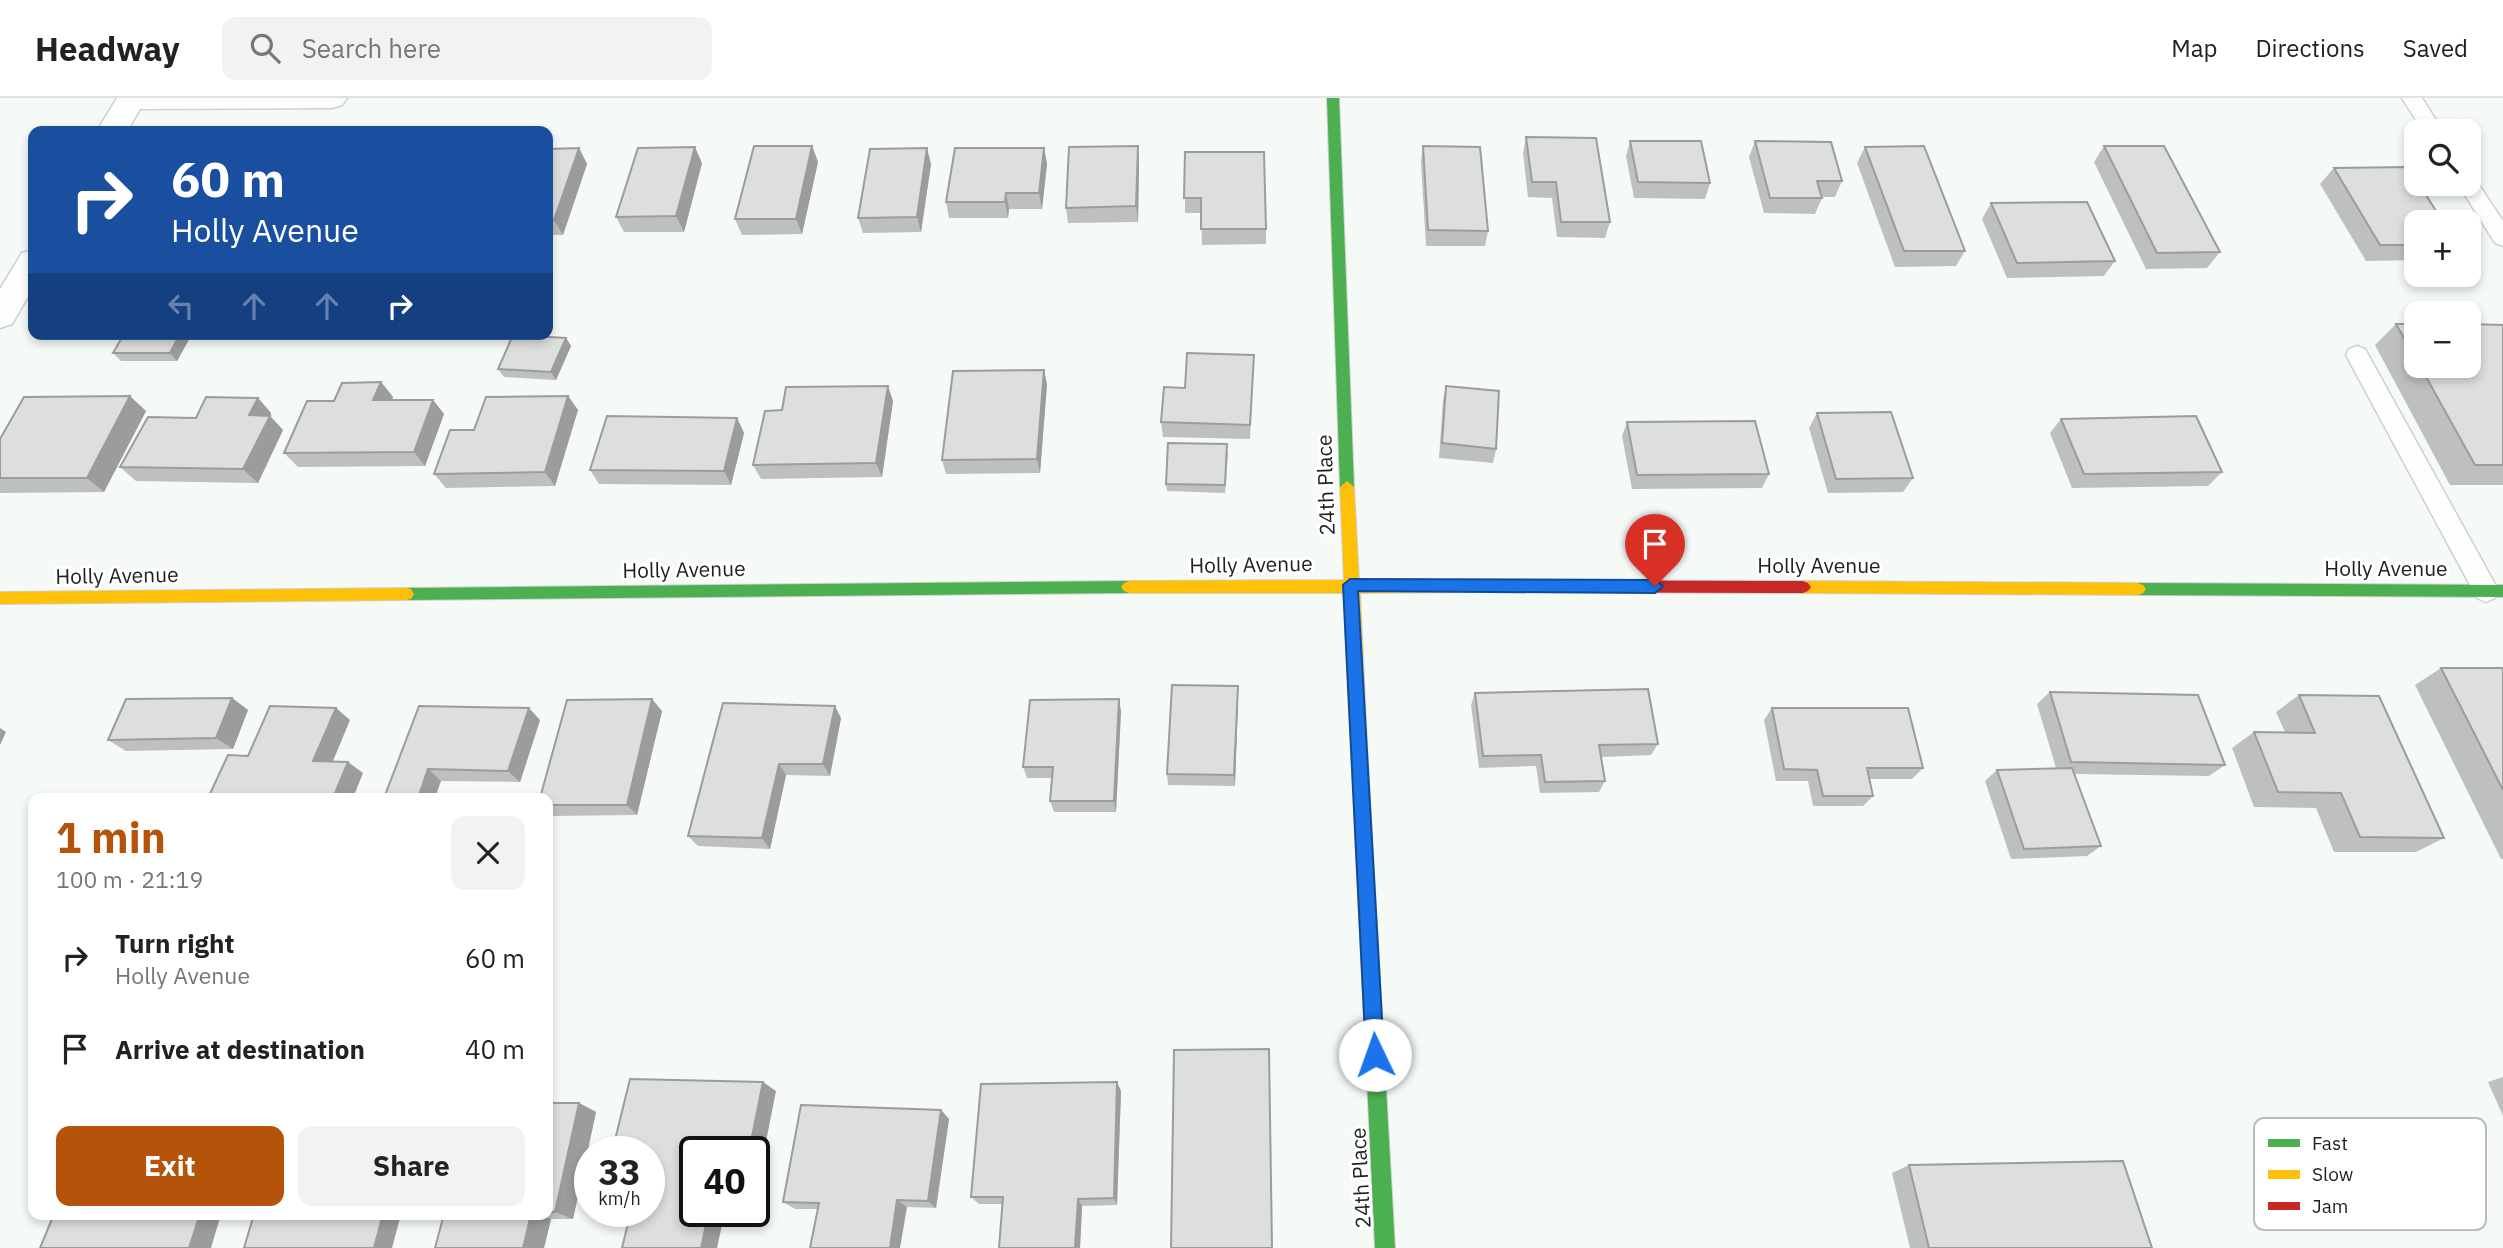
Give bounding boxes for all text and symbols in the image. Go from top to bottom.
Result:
search box [222,17,712,80]
text: Headway [35,27,180,70]
icon: search [246,29,284,67]
text: Search here [302,31,441,65]
text: Map [2171,32,2217,64]
text: Directions [2255,32,2365,64]
text: Saved [2403,32,2468,64]
map controls [2404,119,2481,378]
button: search [2404,119,2481,196]
text: 60 m [171,147,285,210]
icon: right [56,154,147,245]
text: Holly Avenue [171,209,359,251]
button: + [2404,210,2481,287]
icon: left [162,287,200,325]
icon: ahead [235,287,273,325]
icon: ahead [308,287,346,325]
icon: right [381,287,419,325]
button: − [2404,301,2481,378]
street label: 24th Place [1309,434,1341,536]
pin [1625,514,1685,586]
icon: arrive [1636,525,1674,563]
street label: Holly Avenue [1189,549,1313,579]
street label: Holly Avenue [1757,551,1881,579]
street label: Holly Avenue [622,554,746,584]
street label: Holly Avenue [2324,554,2448,582]
street label: Holly Avenue [55,560,179,590]
text: 1 min [56,810,166,865]
button: close [451,816,525,890]
text: 100 m · 21:19 [56,864,203,894]
text: Turn right [115,926,234,960]
icon: right [56,939,94,977]
text: 60 m [465,941,525,975]
text: Holly Avenue [115,960,250,990]
position arrow [1338,1018,1412,1092]
icon: arrive [56,1030,94,1068]
text: Arrive at destination [115,1032,365,1066]
text: 40 m [465,1032,525,1066]
legend [2254,1118,2486,1230]
button: Exit [56,1126,284,1206]
button: Share [298,1126,525,1206]
street label: 24th Place [1343,1127,1377,1229]
text: Fast [2312,1131,2348,1155]
speed limit sign: 40 [679,1136,770,1227]
text: 33 [598,1149,641,1195]
text: Slow [2312,1162,2353,1186]
text: km/h [598,1187,641,1210]
text: Jam [2312,1194,2348,1218]

